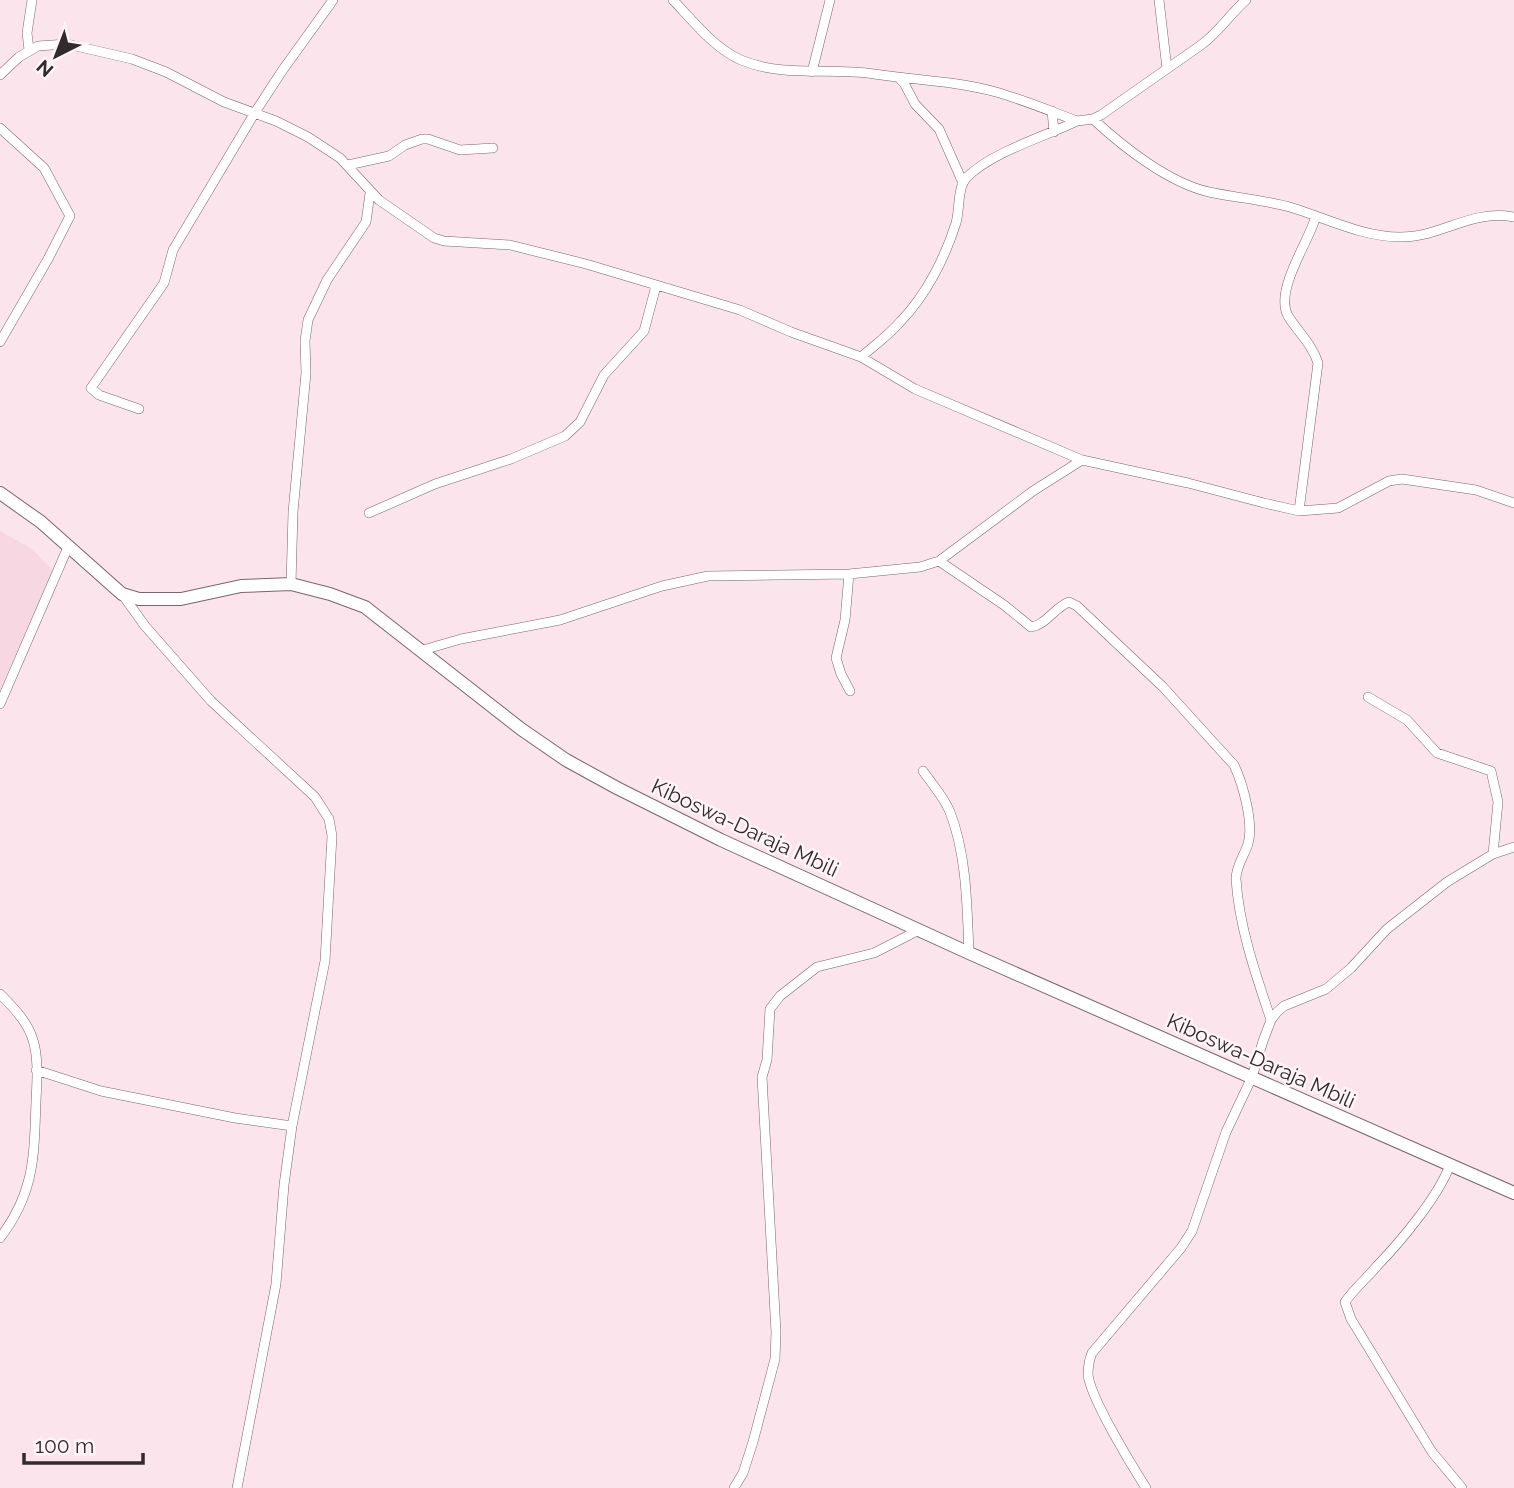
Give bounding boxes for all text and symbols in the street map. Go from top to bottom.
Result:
north arrow [21,21,91,91]
text: N [32,56,57,82]
street label: Kiboswa-Daraja Mbili [648,773,843,882]
street label: Kiboswa-Daraja Mbili [1163,1008,1359,1113]
scale bar [24,1422,144,1466]
text: 100 m [35,1433,94,1458]

